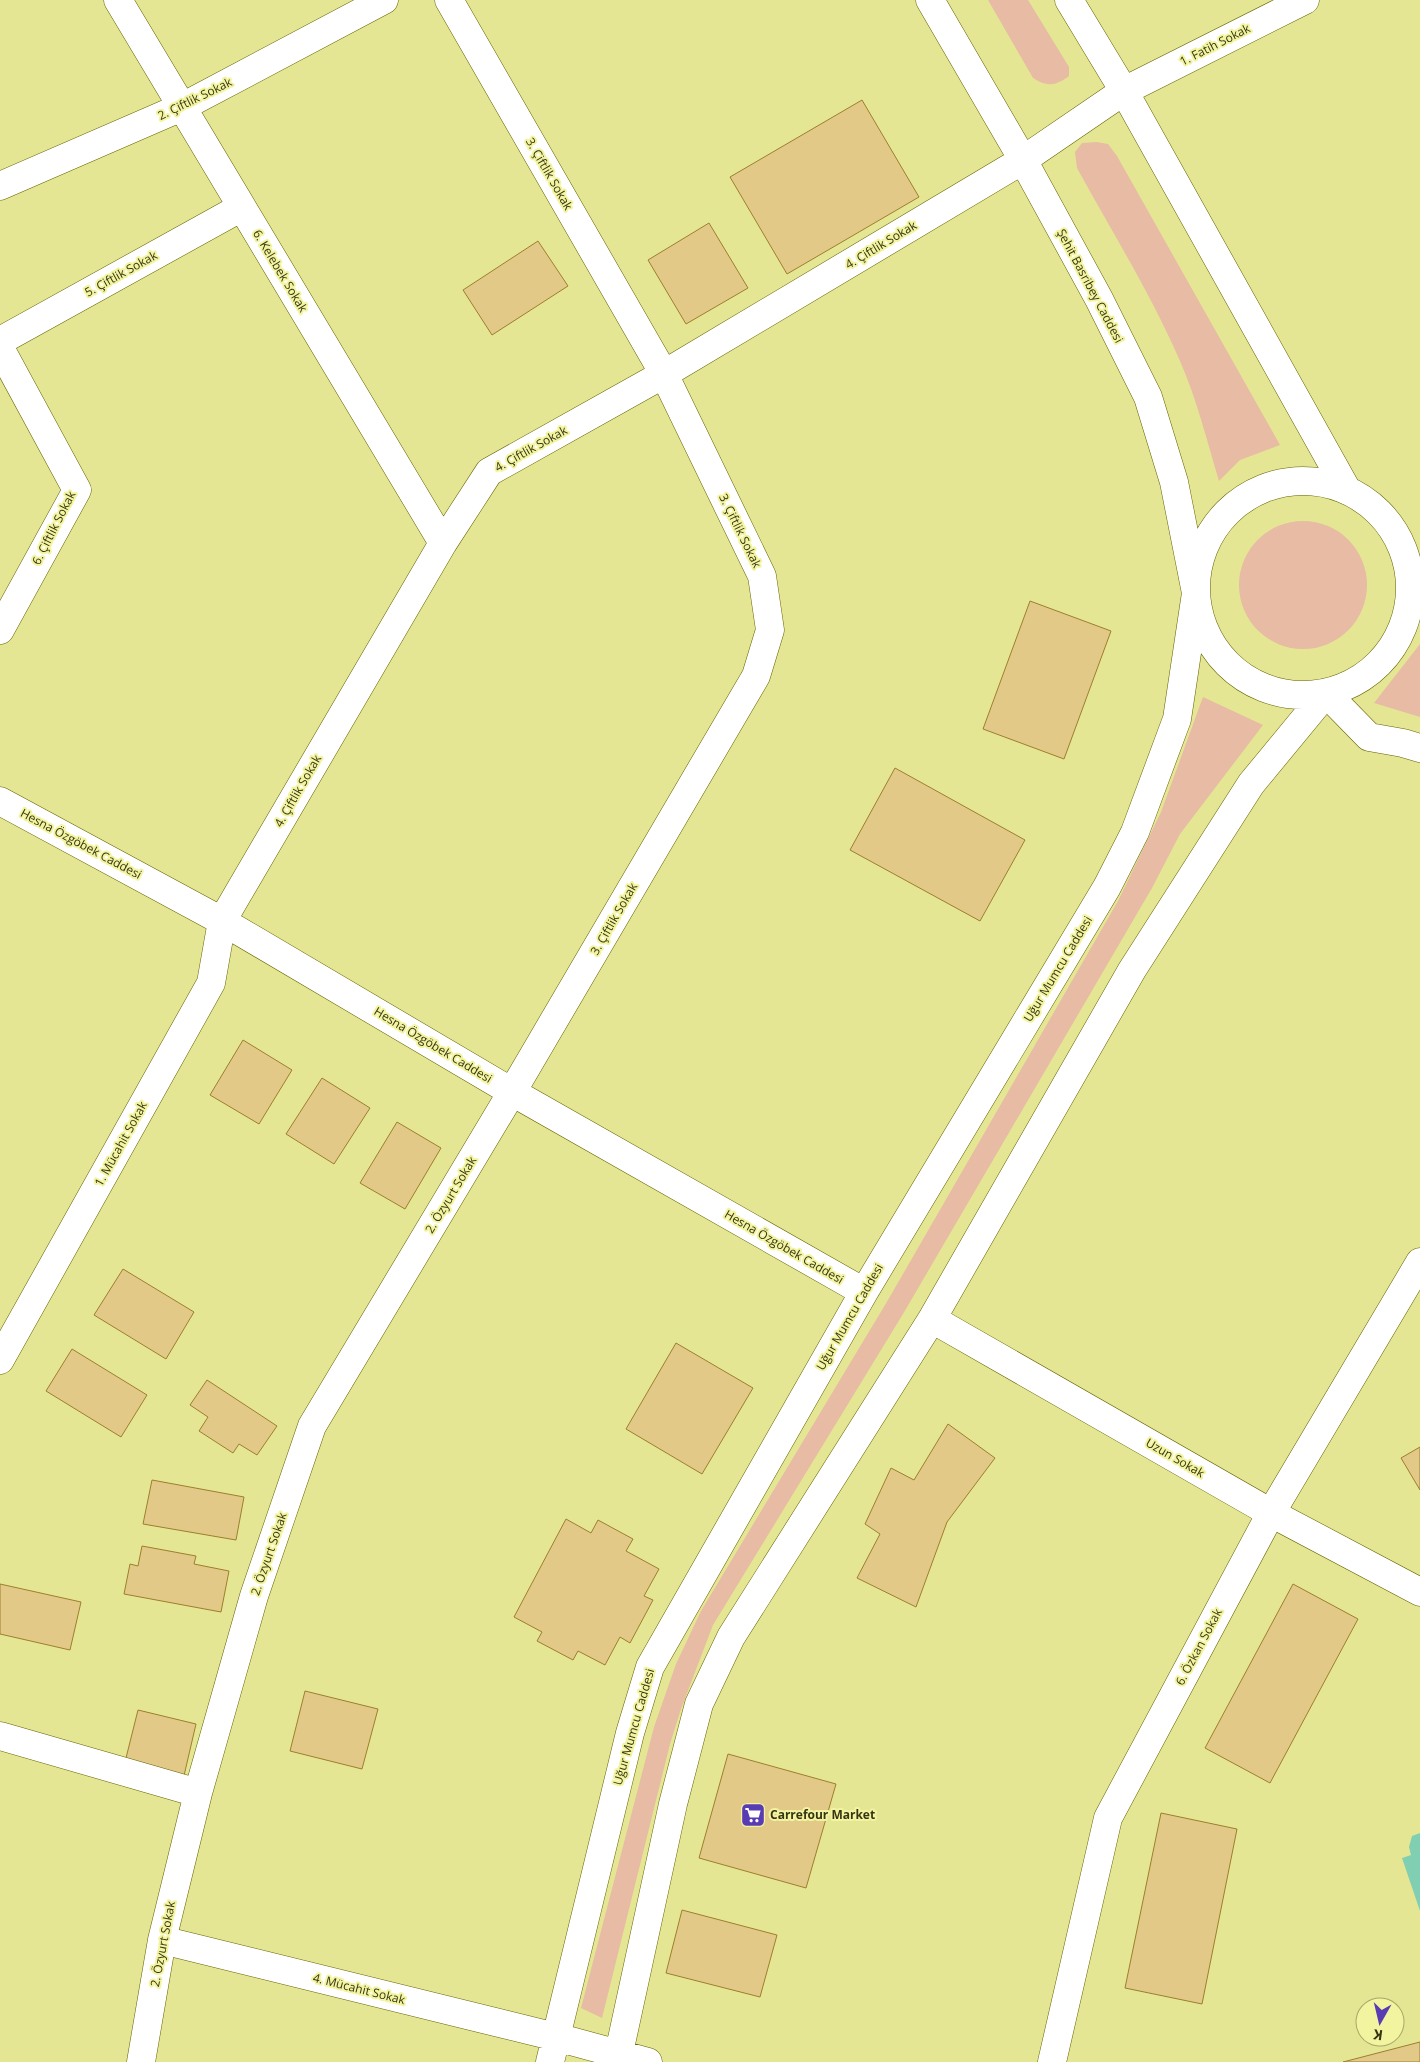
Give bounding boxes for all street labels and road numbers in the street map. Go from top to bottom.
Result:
street label: 1. Fatih Sokak [1177,19,1253,70]
street label: 2. Çiftlik Sokak [155,73,235,124]
street label: 3. Çiftlik Sokak [522,135,577,213]
street label: 4. Çiftlik Sokak [842,216,920,273]
street label: 6. Kelebek Sokak [249,226,312,316]
street label: Şehit Basribey Caddesi [1053,226,1128,346]
street label: 5. Çiftlik Sokak [81,246,161,301]
street label: 4. Çiftlik Sokak [491,421,571,476]
street label: 6. Çiftlik Sokak [28,487,80,568]
street label: 3. Çiftlik Sokak [715,491,766,571]
street label: 4. Çiftlik Sokak [270,751,325,830]
street label: Hesna Özgöbek Caddesi [18,804,145,883]
street label: 3. Çiftlik Sokak [586,879,641,958]
street label: Uğur Mumcu Caddesi [1019,913,1096,1025]
street label: Hesna Özgöbek Caddesi [371,1003,496,1087]
street label: 1. Mücahit Sokak [90,1098,151,1189]
street label: 2. Özyurt Sokak [421,1153,481,1236]
street label: Hesna Özgöbek Caddesi [722,1205,847,1288]
street label: Uğur Mumcu Caddesi [812,1260,887,1373]
street label: Uzun Sokak [1143,1434,1208,1482]
street label: 2. Özyurt Sokak [246,1509,291,1598]
street label: 6. Özkan Sokak [1171,1605,1226,1688]
street label: Uğur Mumcu Caddesi [609,1667,658,1787]
street label: 2. Özyurt Sokak [146,1899,179,1988]
street label: 4. Mücahit Sokak [311,1969,408,2008]

